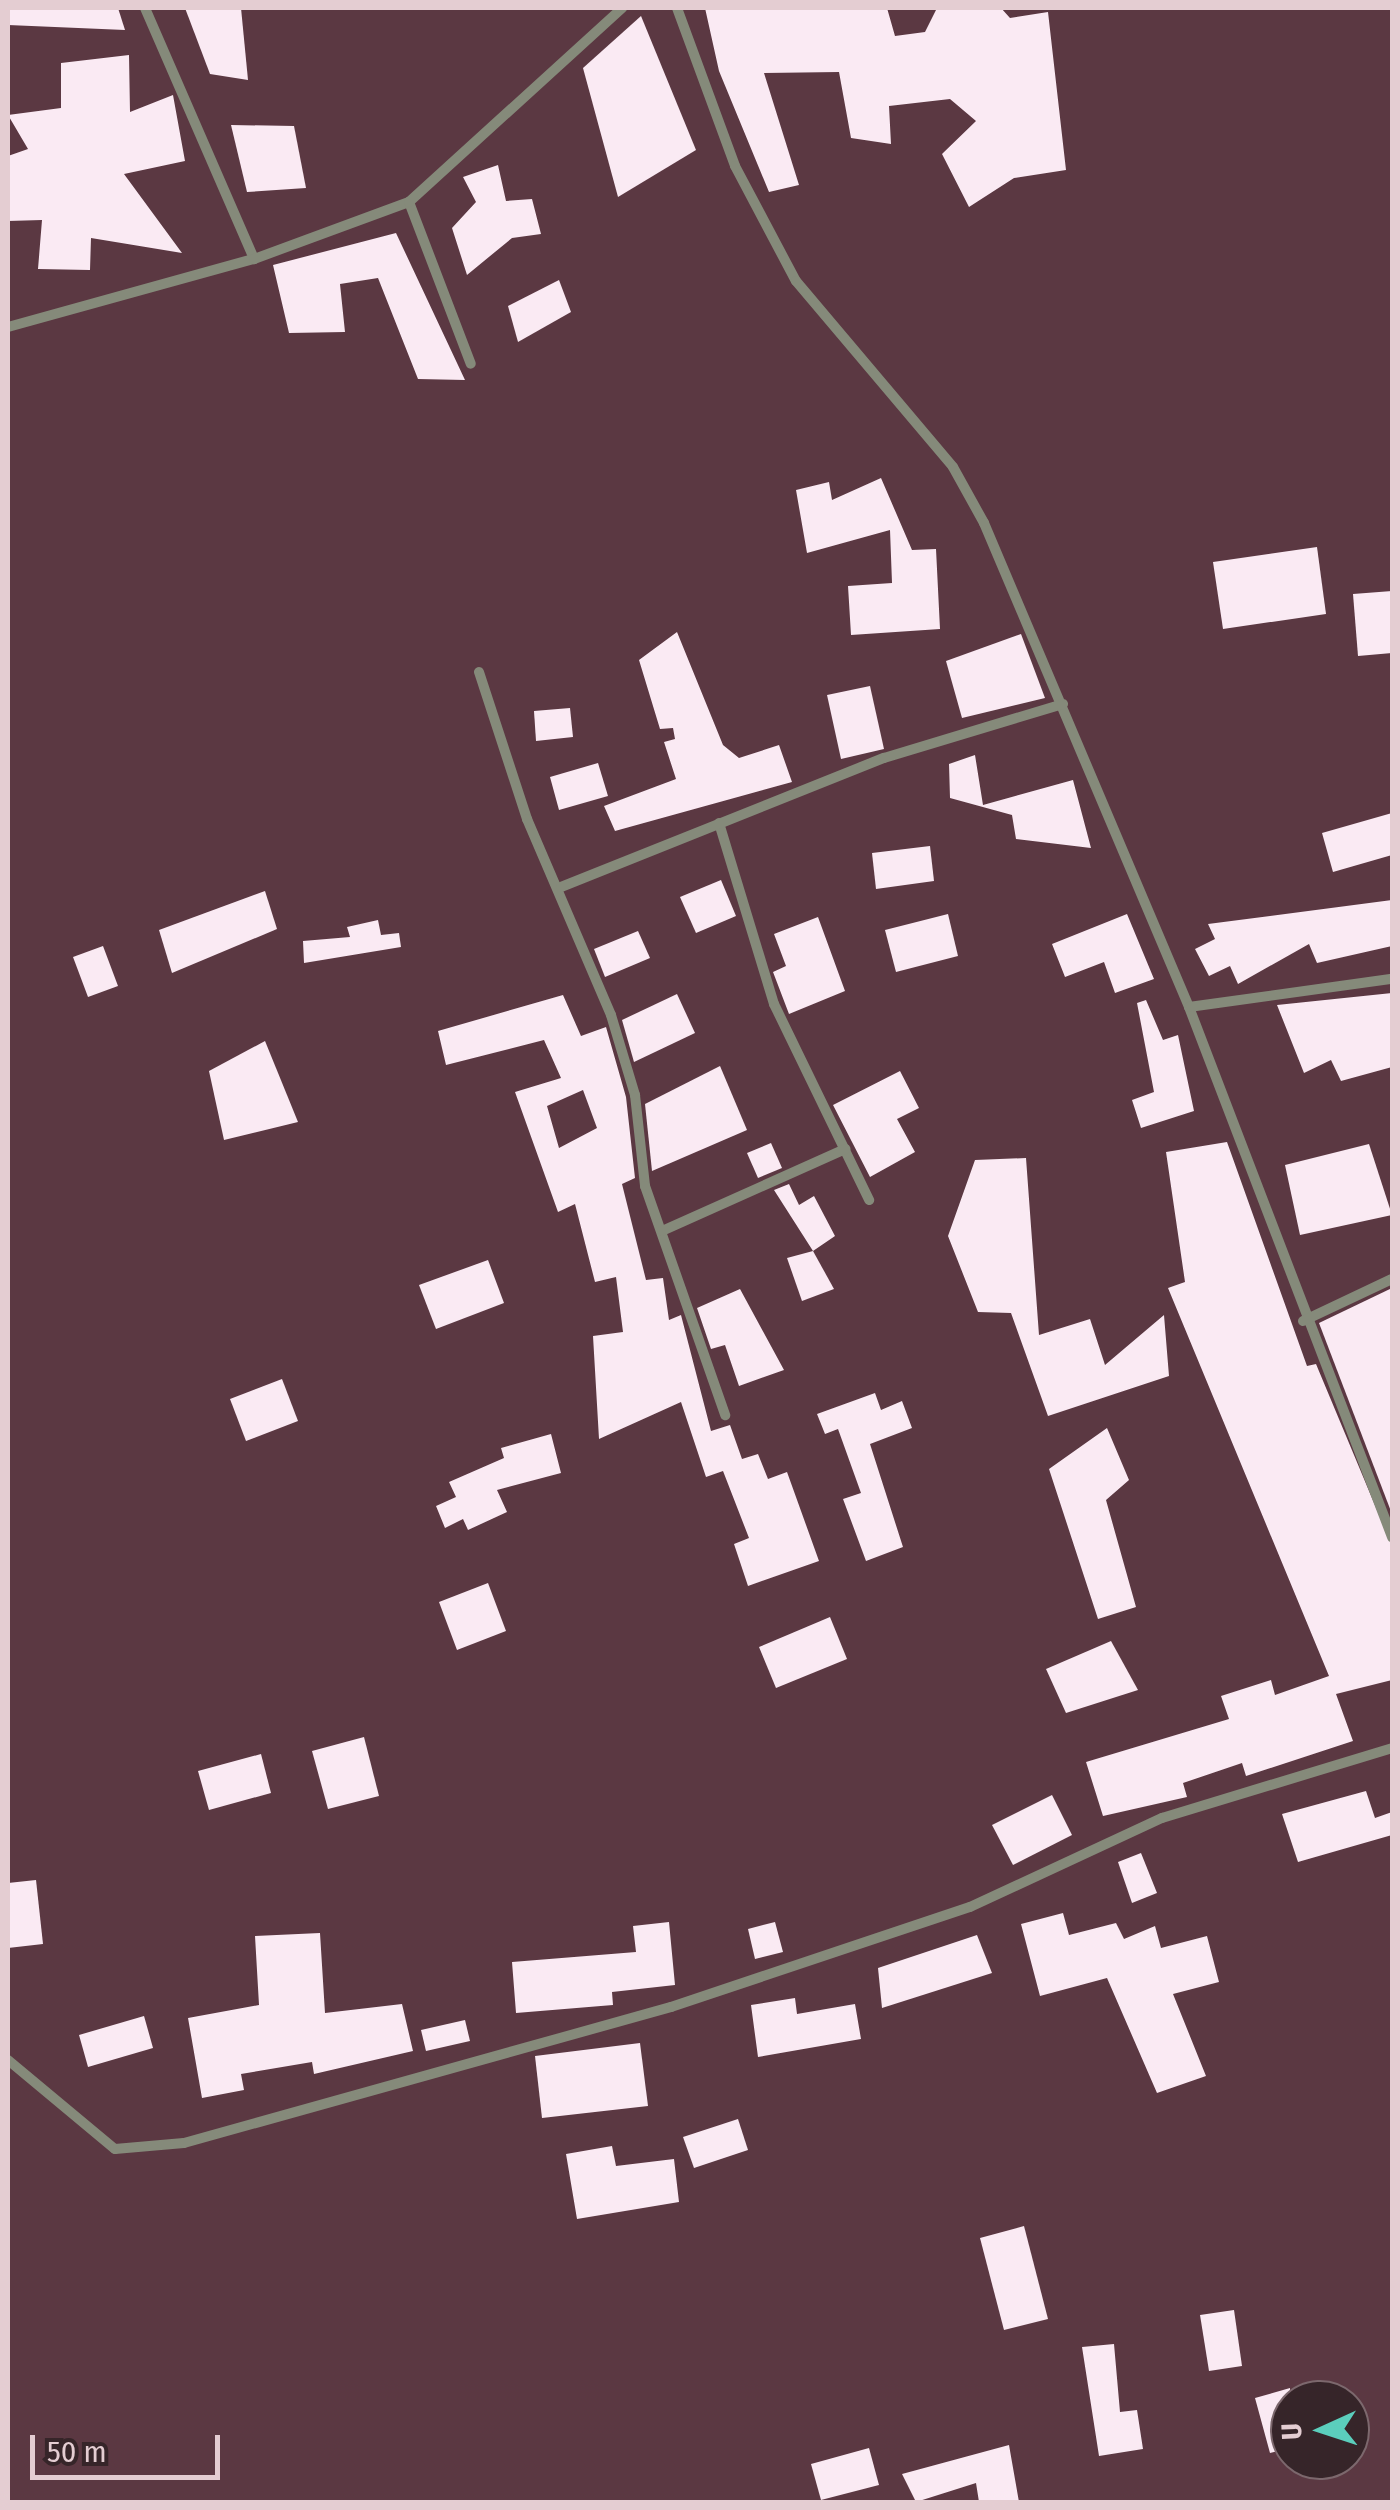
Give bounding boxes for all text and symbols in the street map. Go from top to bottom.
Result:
north arrow [1270,2380,1370,2480]
scale bar [35,2415,225,2477]
text: U [1275,2422,1308,2441]
text: 50 m [47,2434,107,2470]

